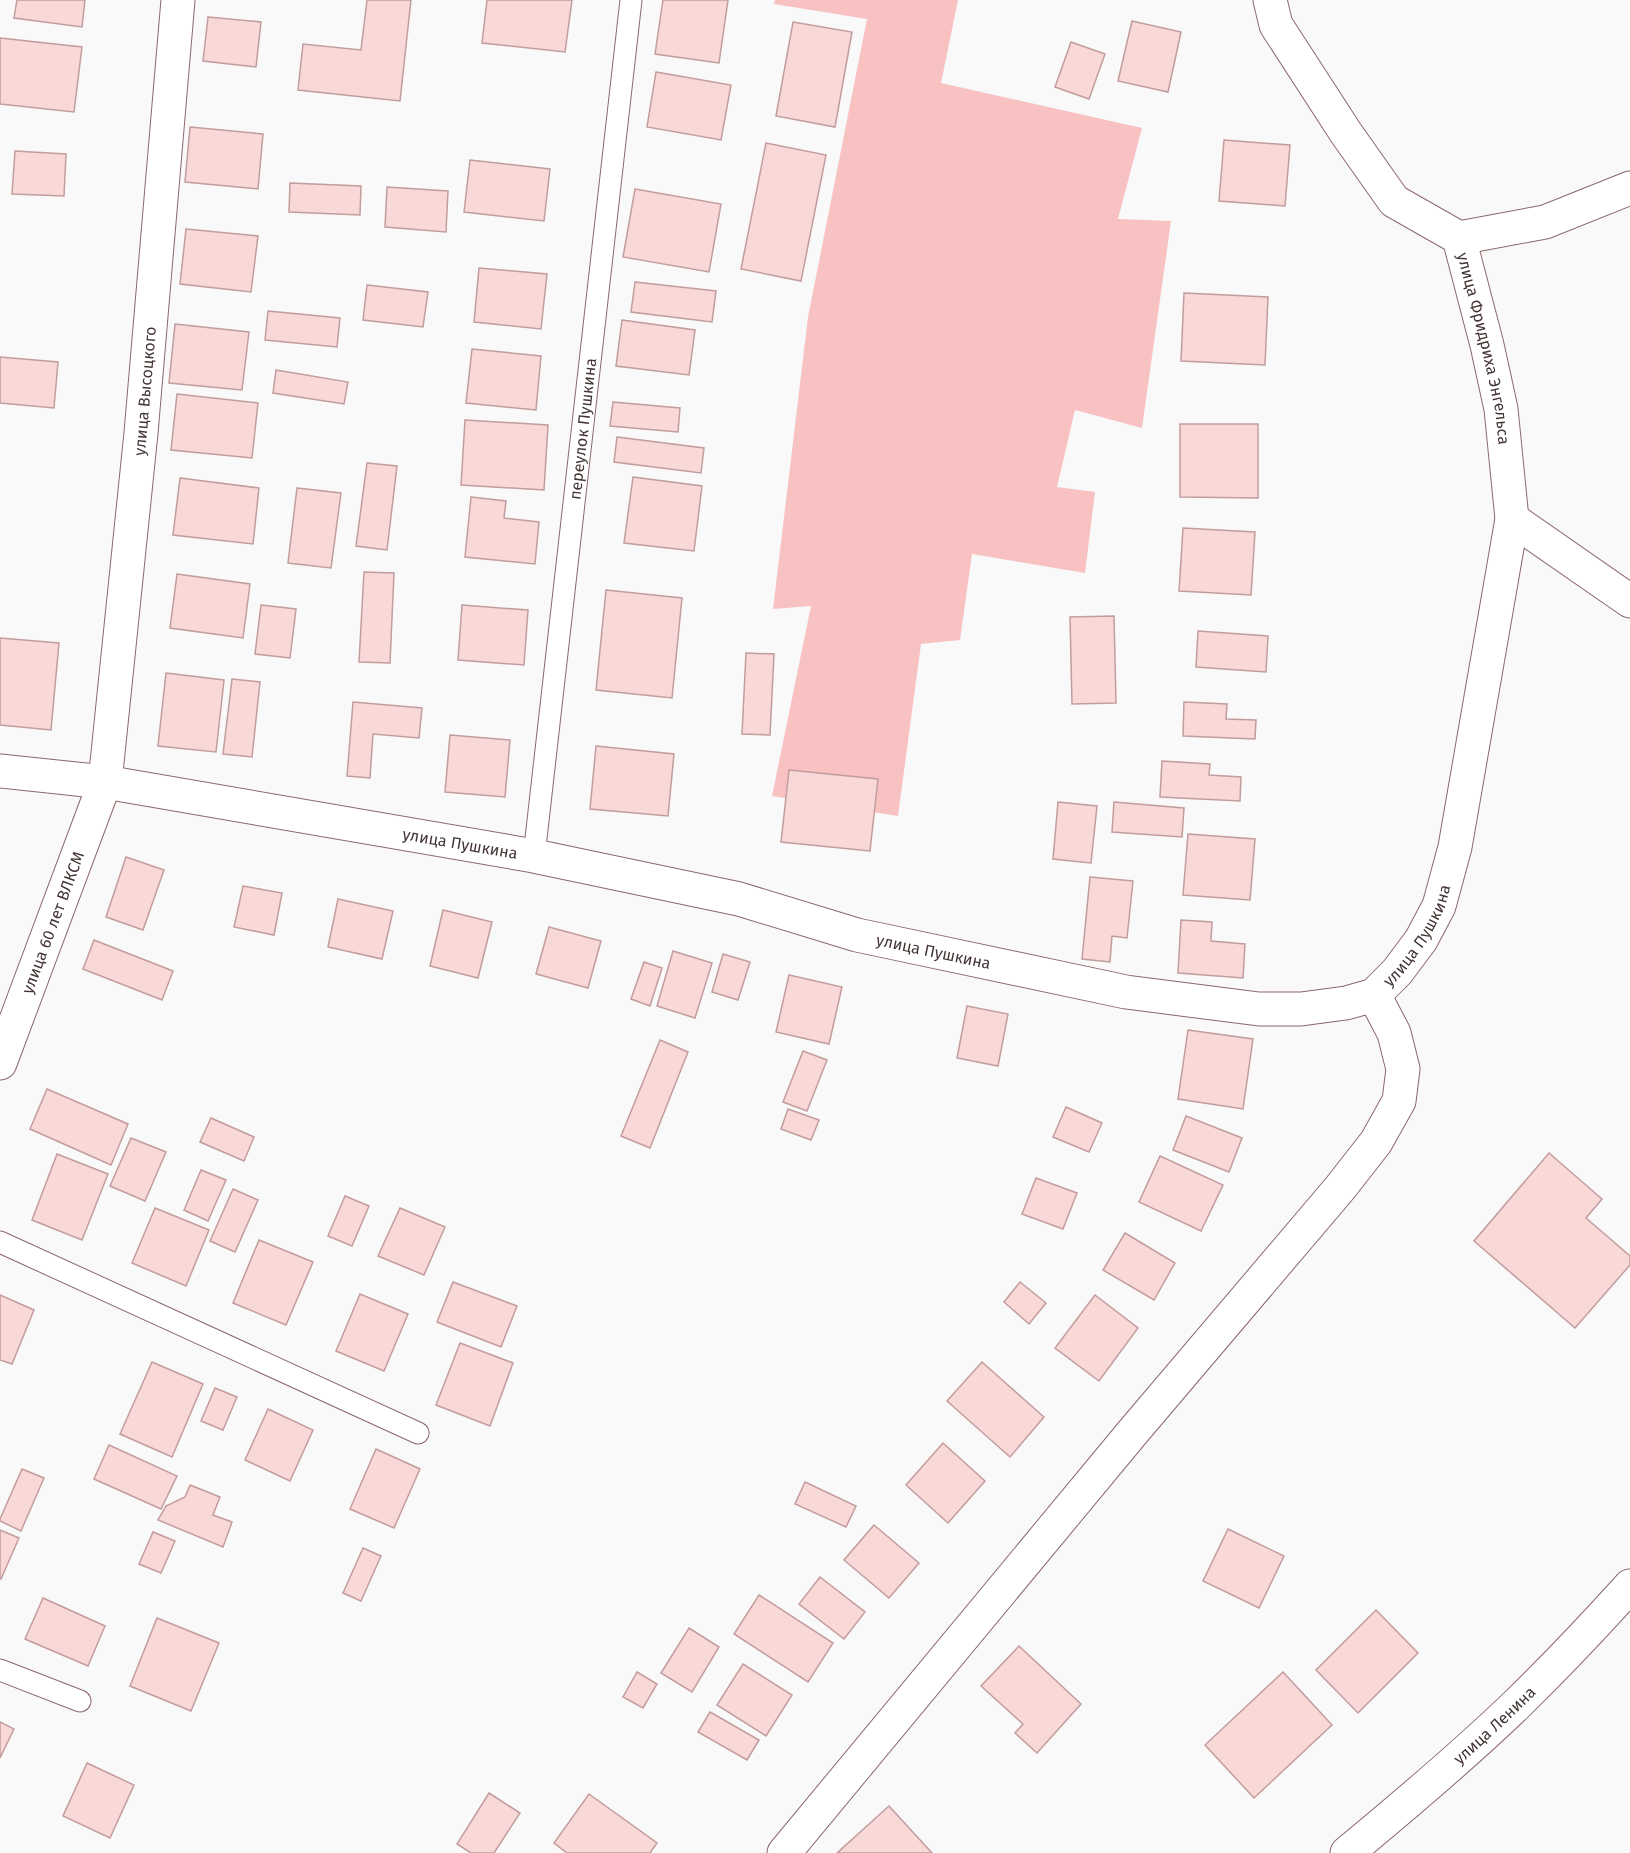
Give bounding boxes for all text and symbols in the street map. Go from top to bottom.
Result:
street label: улица Фридриха Энгельса [1454,250,1514,445]
street label: улица Высоцкого [129,326,160,457]
street label: переулок Пушкина [565,357,600,501]
street label: улица Пушкина [401,824,519,863]
street label: улица 60 лет ВЛКСМ [17,849,88,996]
street label: улица Пушкина [1379,882,1454,990]
street label: улица Пушкина [875,930,992,973]
street label: улица Ленина [1449,1682,1539,1768]

